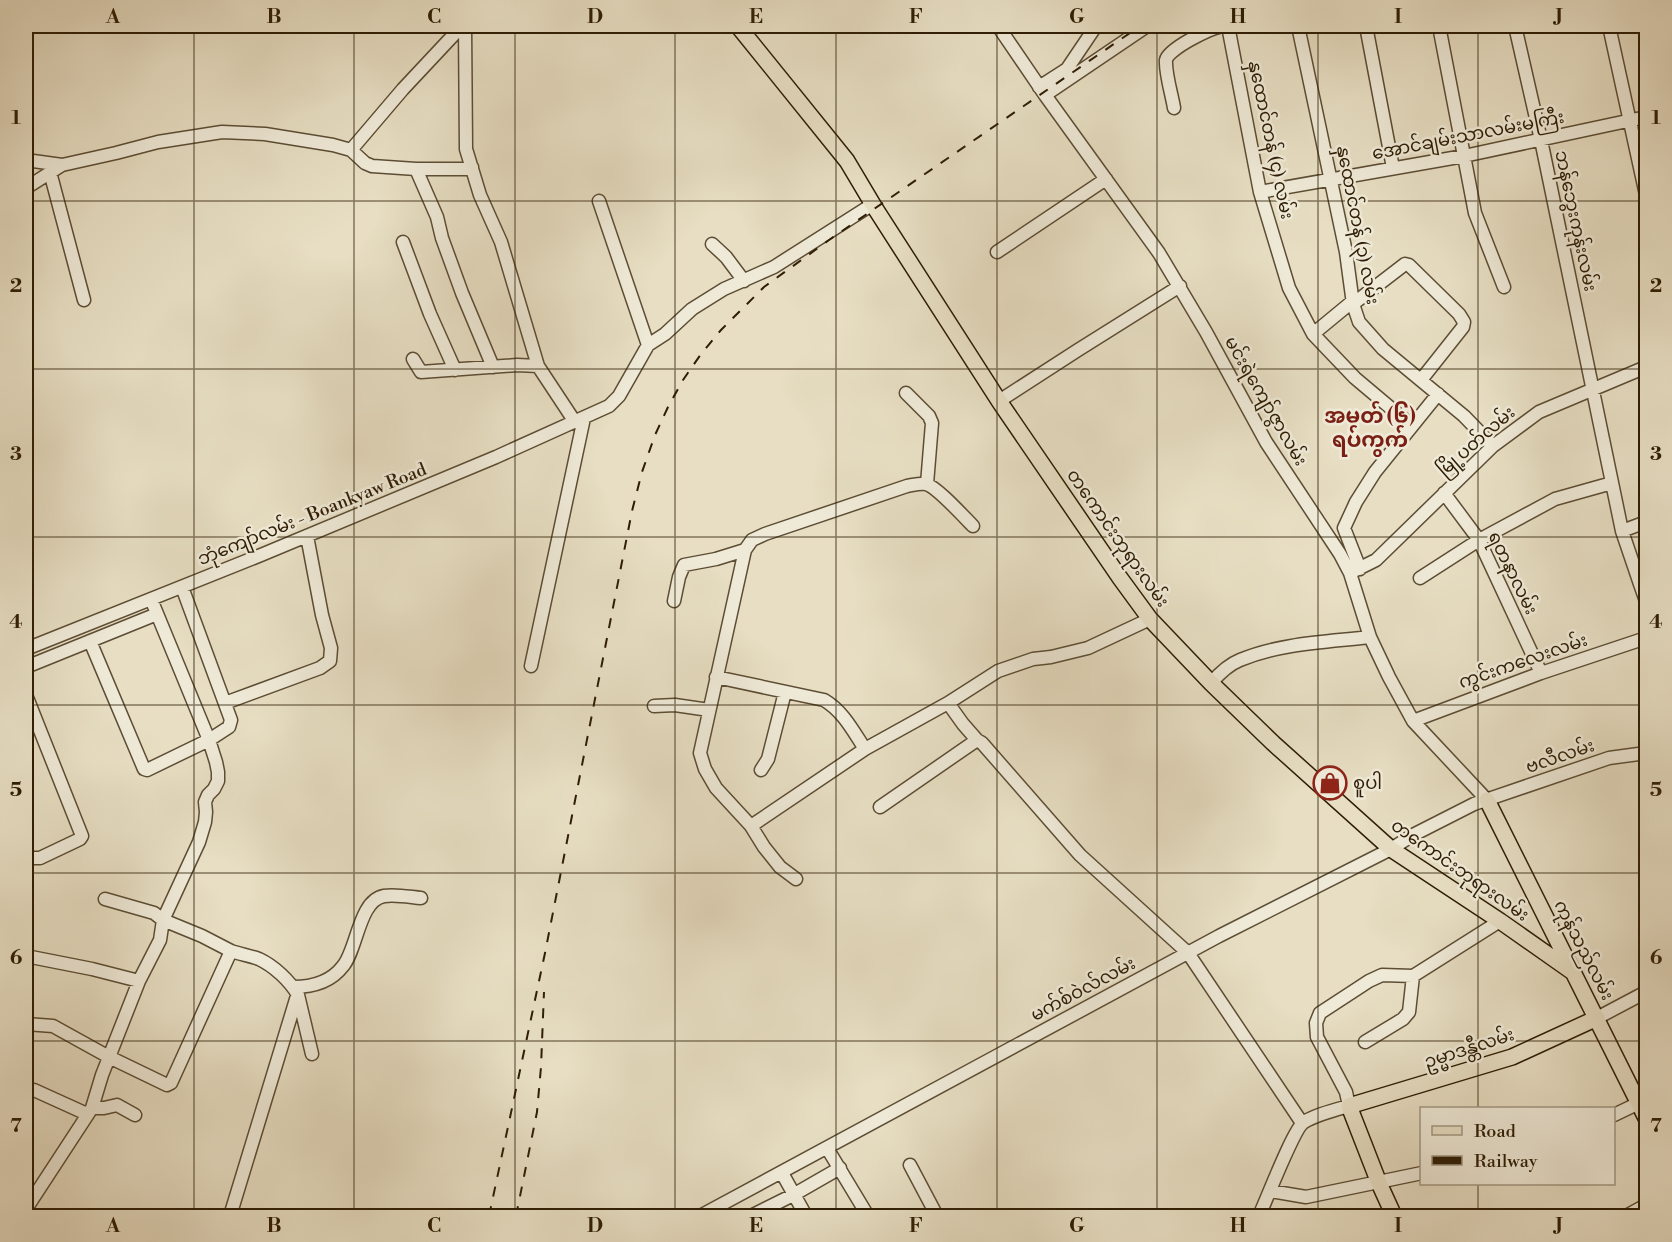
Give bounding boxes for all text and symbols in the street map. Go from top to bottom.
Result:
text: A [105,5,121,30]
text: B [266,5,282,30]
text: C [427,5,441,30]
text: D [587,5,603,30]
text: E [749,5,763,30]
text: F [909,5,923,30]
text: G [1069,5,1085,30]
text: H [1230,5,1247,30]
text: I [1394,5,1402,30]
text: J [1552,5,1563,30]
street label: နှထောင်တန် (၄) လမ်း [1240,58,1300,222]
street label: အောင်ချမ်းသာလမ်းမကြီး [1369,103,1567,168]
text: 1 [11,106,21,131]
text: 1 [1651,106,1661,131]
street label: နှထောင်တန် (၃) လမ်း [1328,143,1386,307]
street label: ဘန်ဘွေးကုန်းလမ်း [1546,148,1604,294]
text: 2 [10,274,22,299]
text: 2 [1650,274,1662,299]
street label: မင်းရဲကျော်ဇွာလမ်း [1217,331,1314,472]
street label: မြို့ပတ်လမ်း [1431,399,1522,484]
district label: အမှတ် (၆) ရပ်ကွက် [1324,400,1416,457]
text: 3 [10,442,22,467]
text: 3 [1650,442,1662,467]
street label: ဘုံကျော်လမ်း - Boankyaw Road [194,456,432,574]
street label: တကောင်းဘုရားလမ်း [1059,464,1176,614]
street label: ရတနာလမ်း [1480,527,1544,620]
text: 4 [9,610,23,635]
text: 4 [1649,610,1663,635]
street label: ကွင်းကလေးလမ်း [1455,627,1592,697]
street label: ဗလီလမ်း [1522,731,1598,779]
shop icon: စူပါ [1312,765,1348,801]
place label: စူပါ [1353,771,1382,798]
text: 5 [10,778,22,803]
text: 5 [1650,778,1662,803]
street label: တကောင်းဘုရားလမ်း [1384,812,1534,929]
street label: ကုန်သည်လမ်း [1546,895,1620,1006]
text: 6 [10,946,23,971]
text: 6 [1650,946,1663,971]
street label: မက်စ်ဝဲလ်လမ်း [1026,950,1140,1027]
street label: ဥမ္မာဒန္တီလမ်း [1420,1020,1518,1077]
legend [1420,1107,1615,1185]
text: 7 [10,1114,22,1139]
text: 7 [1650,1114,1662,1139]
text: Road [1474,1120,1517,1143]
text: Railway [1474,1150,1538,1173]
text: A [105,1214,121,1239]
text: B [266,1214,282,1239]
text: C [427,1214,441,1239]
text: D [587,1214,603,1239]
text: E [749,1214,763,1239]
text: F [909,1214,923,1239]
text: G [1069,1214,1085,1239]
text: H [1230,1214,1247,1239]
text: I [1394,1214,1402,1239]
text: J [1552,1214,1563,1239]

